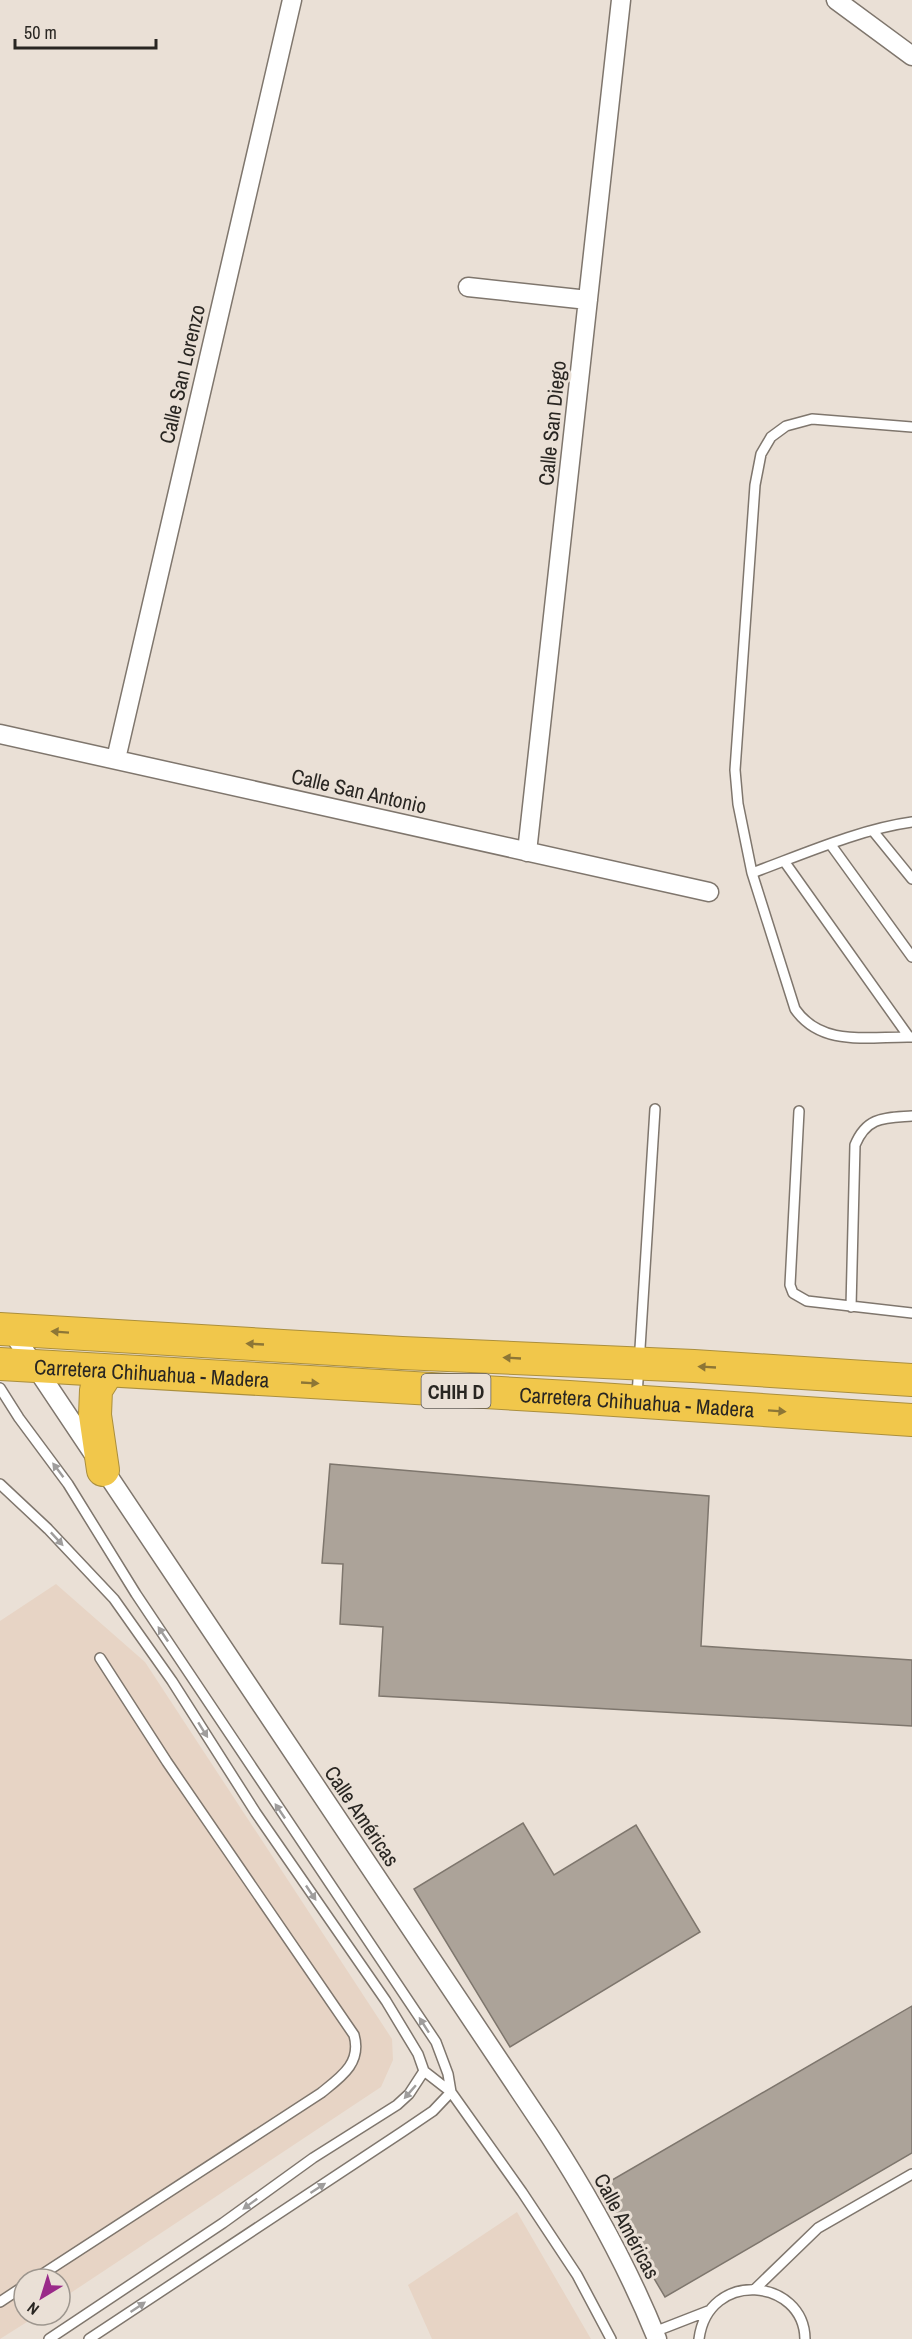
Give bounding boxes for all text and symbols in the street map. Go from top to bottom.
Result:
scale bar [15,12,156,50]
text: 50 m [24,20,57,45]
street label: Calle San Lorenzo [152,302,212,446]
street label: Calle San Diego [531,359,573,487]
street label: Calle San Antonio [289,761,429,821]
one-way arrow [50,1328,69,1337]
one-way arrow [245,1340,264,1349]
street label: Carretera Chihuahua - Madera [33,1352,271,1394]
one-way arrow [503,1353,522,1362]
one-way arrow [697,1362,716,1371]
road number: CHIH D [422,1374,490,1408]
one-way arrow [300,1378,319,1387]
street label: Carretera Chihuahua - Madera [519,1380,756,1424]
one-way arrow [768,1407,787,1416]
one-way arrow [52,1463,64,1479]
one-way arrow [50,1532,64,1546]
one-way arrow [157,1627,169,1643]
one-way arrow [198,1722,209,1738]
street label: Calle Américas [318,1760,406,1872]
one-way arrow [275,1803,286,1819]
one-way arrow [305,1885,316,1901]
one-way arrow [419,2017,430,2033]
one-way arrow [403,2084,416,2100]
street label: Calle Américas [587,2168,667,2284]
one-way arrow [310,2182,326,2193]
one-way arrow [243,2197,258,2209]
north arrow [12,2267,72,2327]
text: N [22,2297,43,2320]
one-way arrow [129,2301,145,2313]

